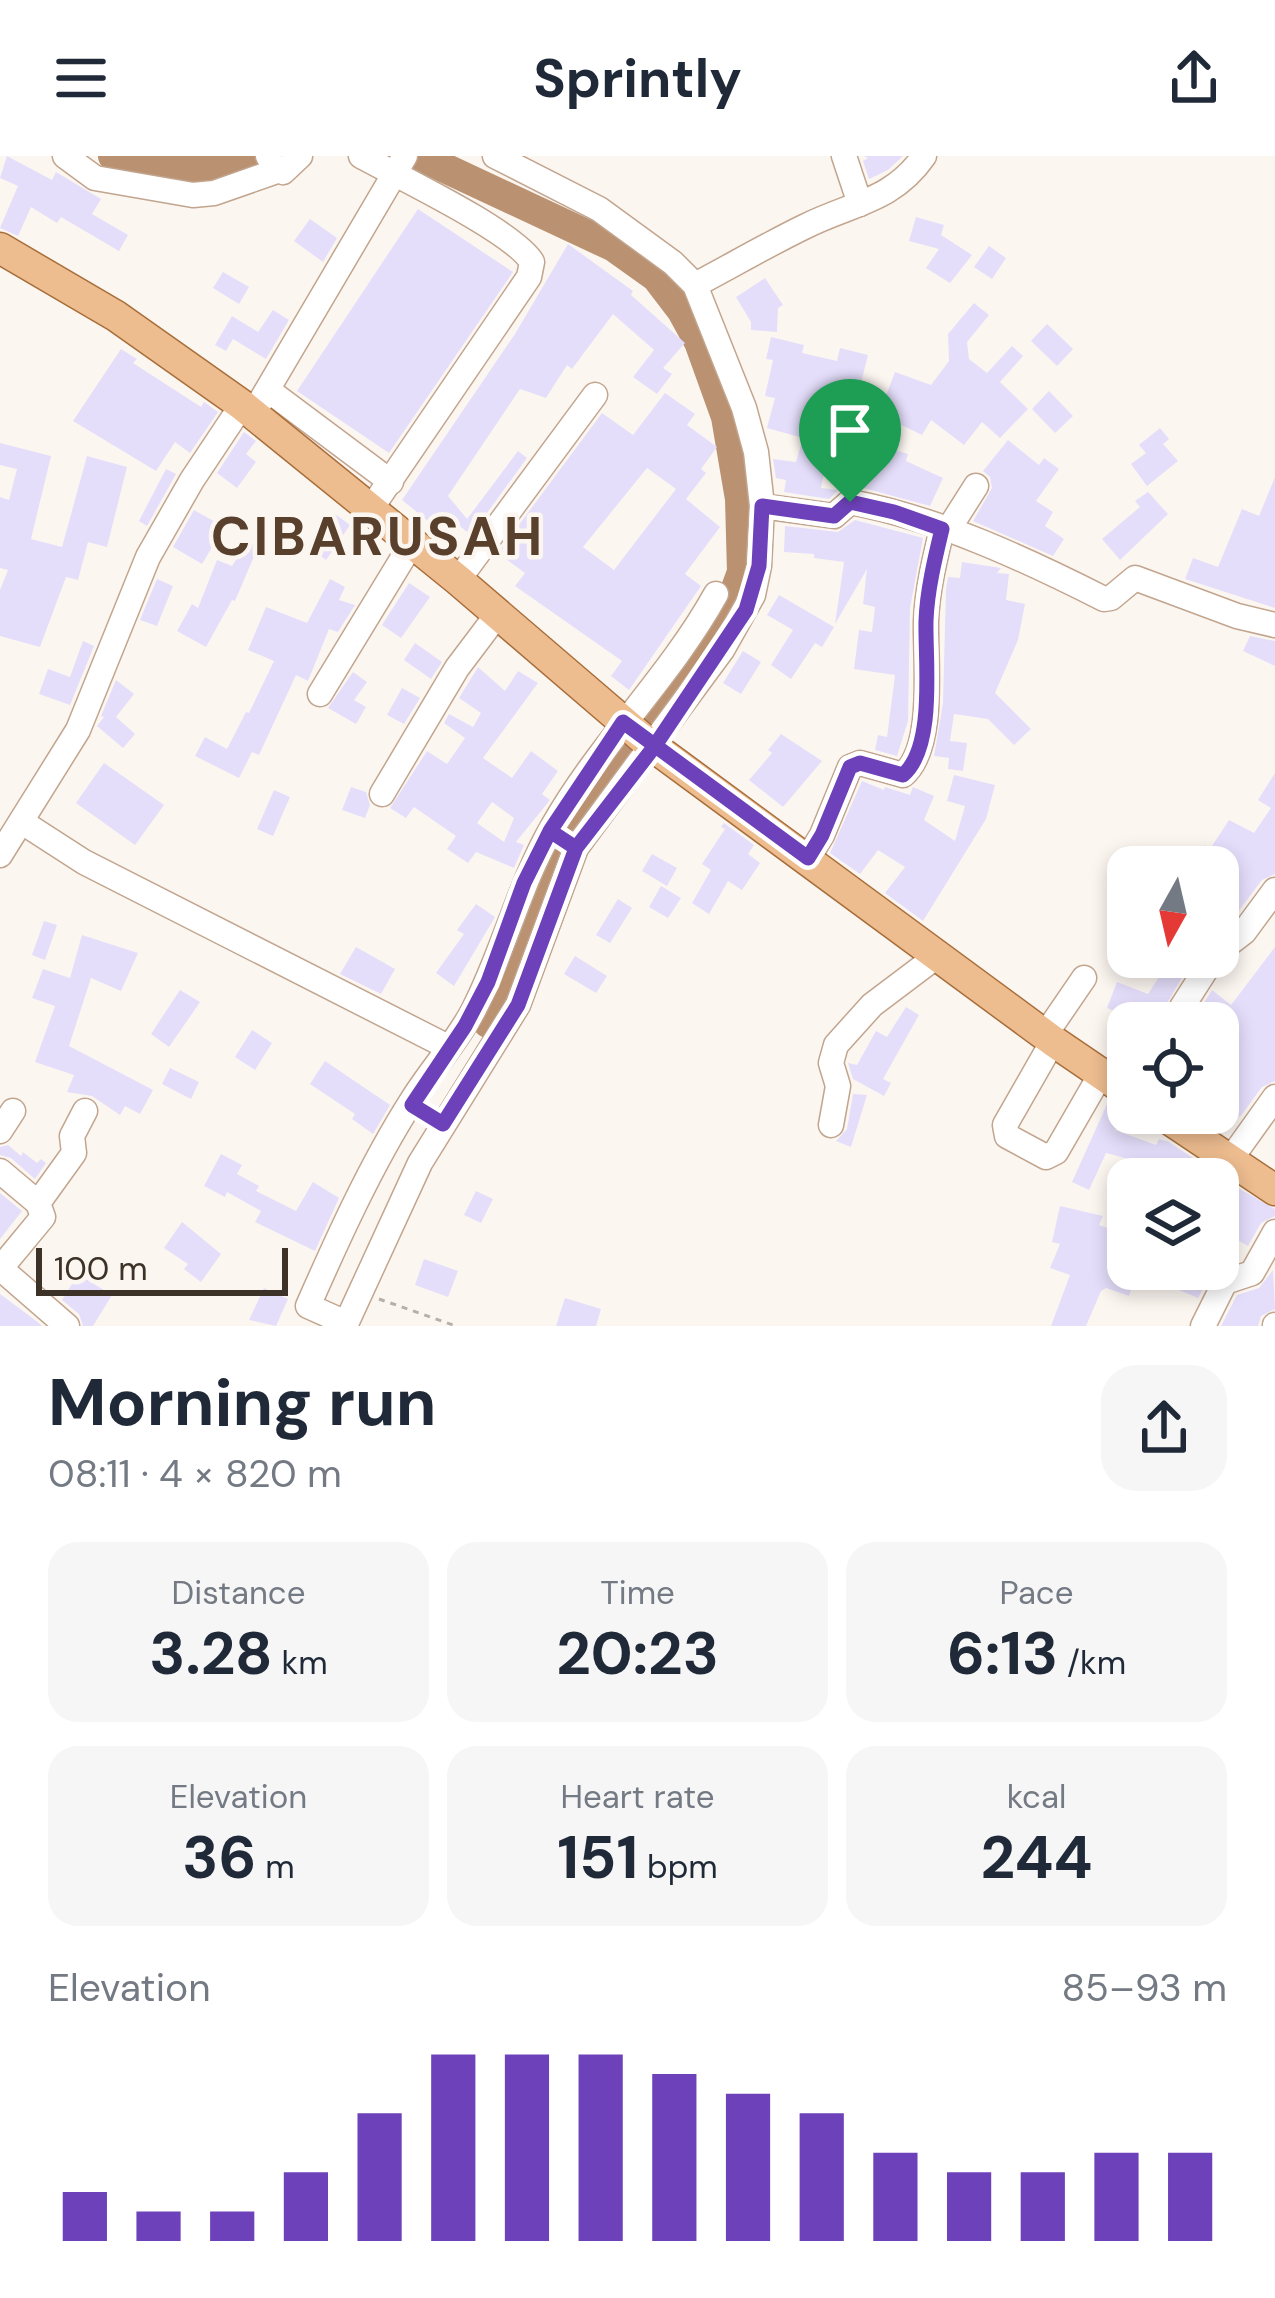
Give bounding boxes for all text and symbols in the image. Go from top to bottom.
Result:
text: Sprintly [533,43,742,114]
icon: menu [48,45,114,111]
icon: share [1161,45,1227,111]
pin [799,379,901,502]
icon: arrive [817,397,883,463]
district label: CIBARUSAH [211,501,545,572]
north arrow [1107,846,1239,978]
map controls [1107,846,1239,1290]
button: locate [1107,1002,1239,1134]
button: layers [1107,1158,1239,1290]
scale bar [36,1242,288,1295]
text: 100 m [54,1247,148,1290]
text: Morning run [48,1360,436,1445]
button: share [1101,1365,1227,1491]
text: 08:11 · 4 × 820 m [48,1448,342,1499]
text: Distance [172,1571,305,1614]
text: Time [600,1571,675,1614]
text: Pace [1000,1571,1073,1614]
text: 3.28 [149,1614,273,1693]
text: 20:23 [556,1614,719,1693]
text: 6:13 [947,1614,1058,1693]
text: km [273,1641,328,1684]
text: /km [1058,1641,1126,1684]
text: Elevation [170,1775,307,1818]
text: Heart rate [560,1775,715,1818]
text: kcal [1007,1775,1066,1818]
text: 36 [182,1818,257,1897]
text: 151 [557,1818,638,1897]
text: 244 [980,1818,1093,1897]
text: m [257,1845,295,1888]
text: bpm [638,1845,718,1888]
text: Elevation [48,1962,211,2013]
text: 85–93 m [1061,1962,1227,2013]

